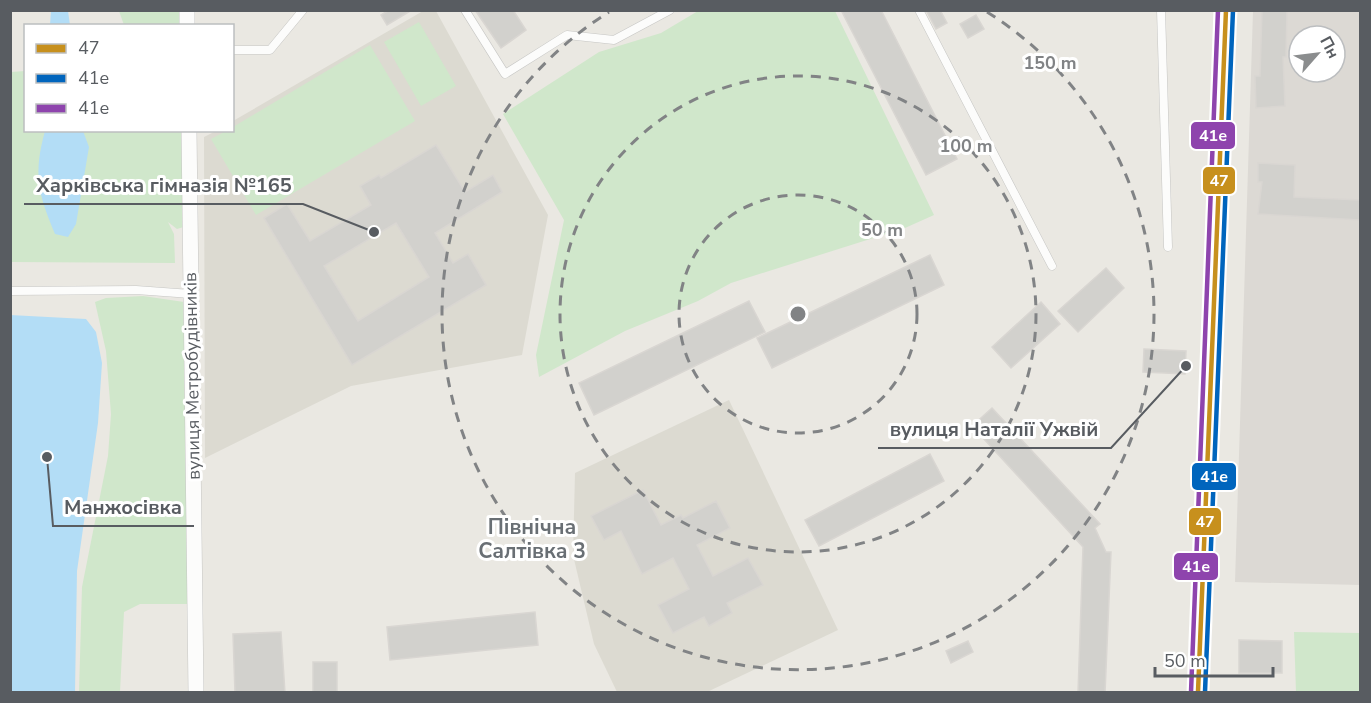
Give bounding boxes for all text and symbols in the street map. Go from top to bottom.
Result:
legend [24,24,234,132]
north arrow [1287,24,1347,84]
text: Пн [1314,33,1344,62]
text: 47 [78,36,100,60]
text: 150 m [1023,51,1077,75]
text: 41e [78,66,109,90]
text: 41е [78,96,109,120]
line badge: 41е [1190,121,1236,150]
text: 41е [1199,125,1227,147]
text: 100 m [939,134,993,158]
callout: Харківська гімназія №165 [24,166,303,204]
line badge: 47 [1202,166,1236,195]
text: 47 [1209,170,1229,192]
text: Харківська гімназія №165 [35,172,292,199]
text: 50 m [861,218,903,242]
street label: вулиця Метробудівників [178,272,206,480]
centre of rings [788,304,808,324]
callout: вулиця Наталії Ужвій [878,410,1111,448]
text: вулиця Наталії Ужвій [890,416,1098,443]
line badge: 41e [1191,462,1237,491]
text: 41e [1200,466,1228,488]
callout: Манжосівка [53,488,194,526]
text: Манжосівка [64,494,182,521]
line badge: 47 [1188,507,1222,536]
text: 47 [1195,511,1215,533]
district label: Північна Салтівка 3 [478,513,586,565]
line badge: 41е [1173,552,1219,581]
text: 41е [1182,556,1210,578]
scale bar [1155,640,1274,678]
text: 50 m [1164,649,1206,673]

